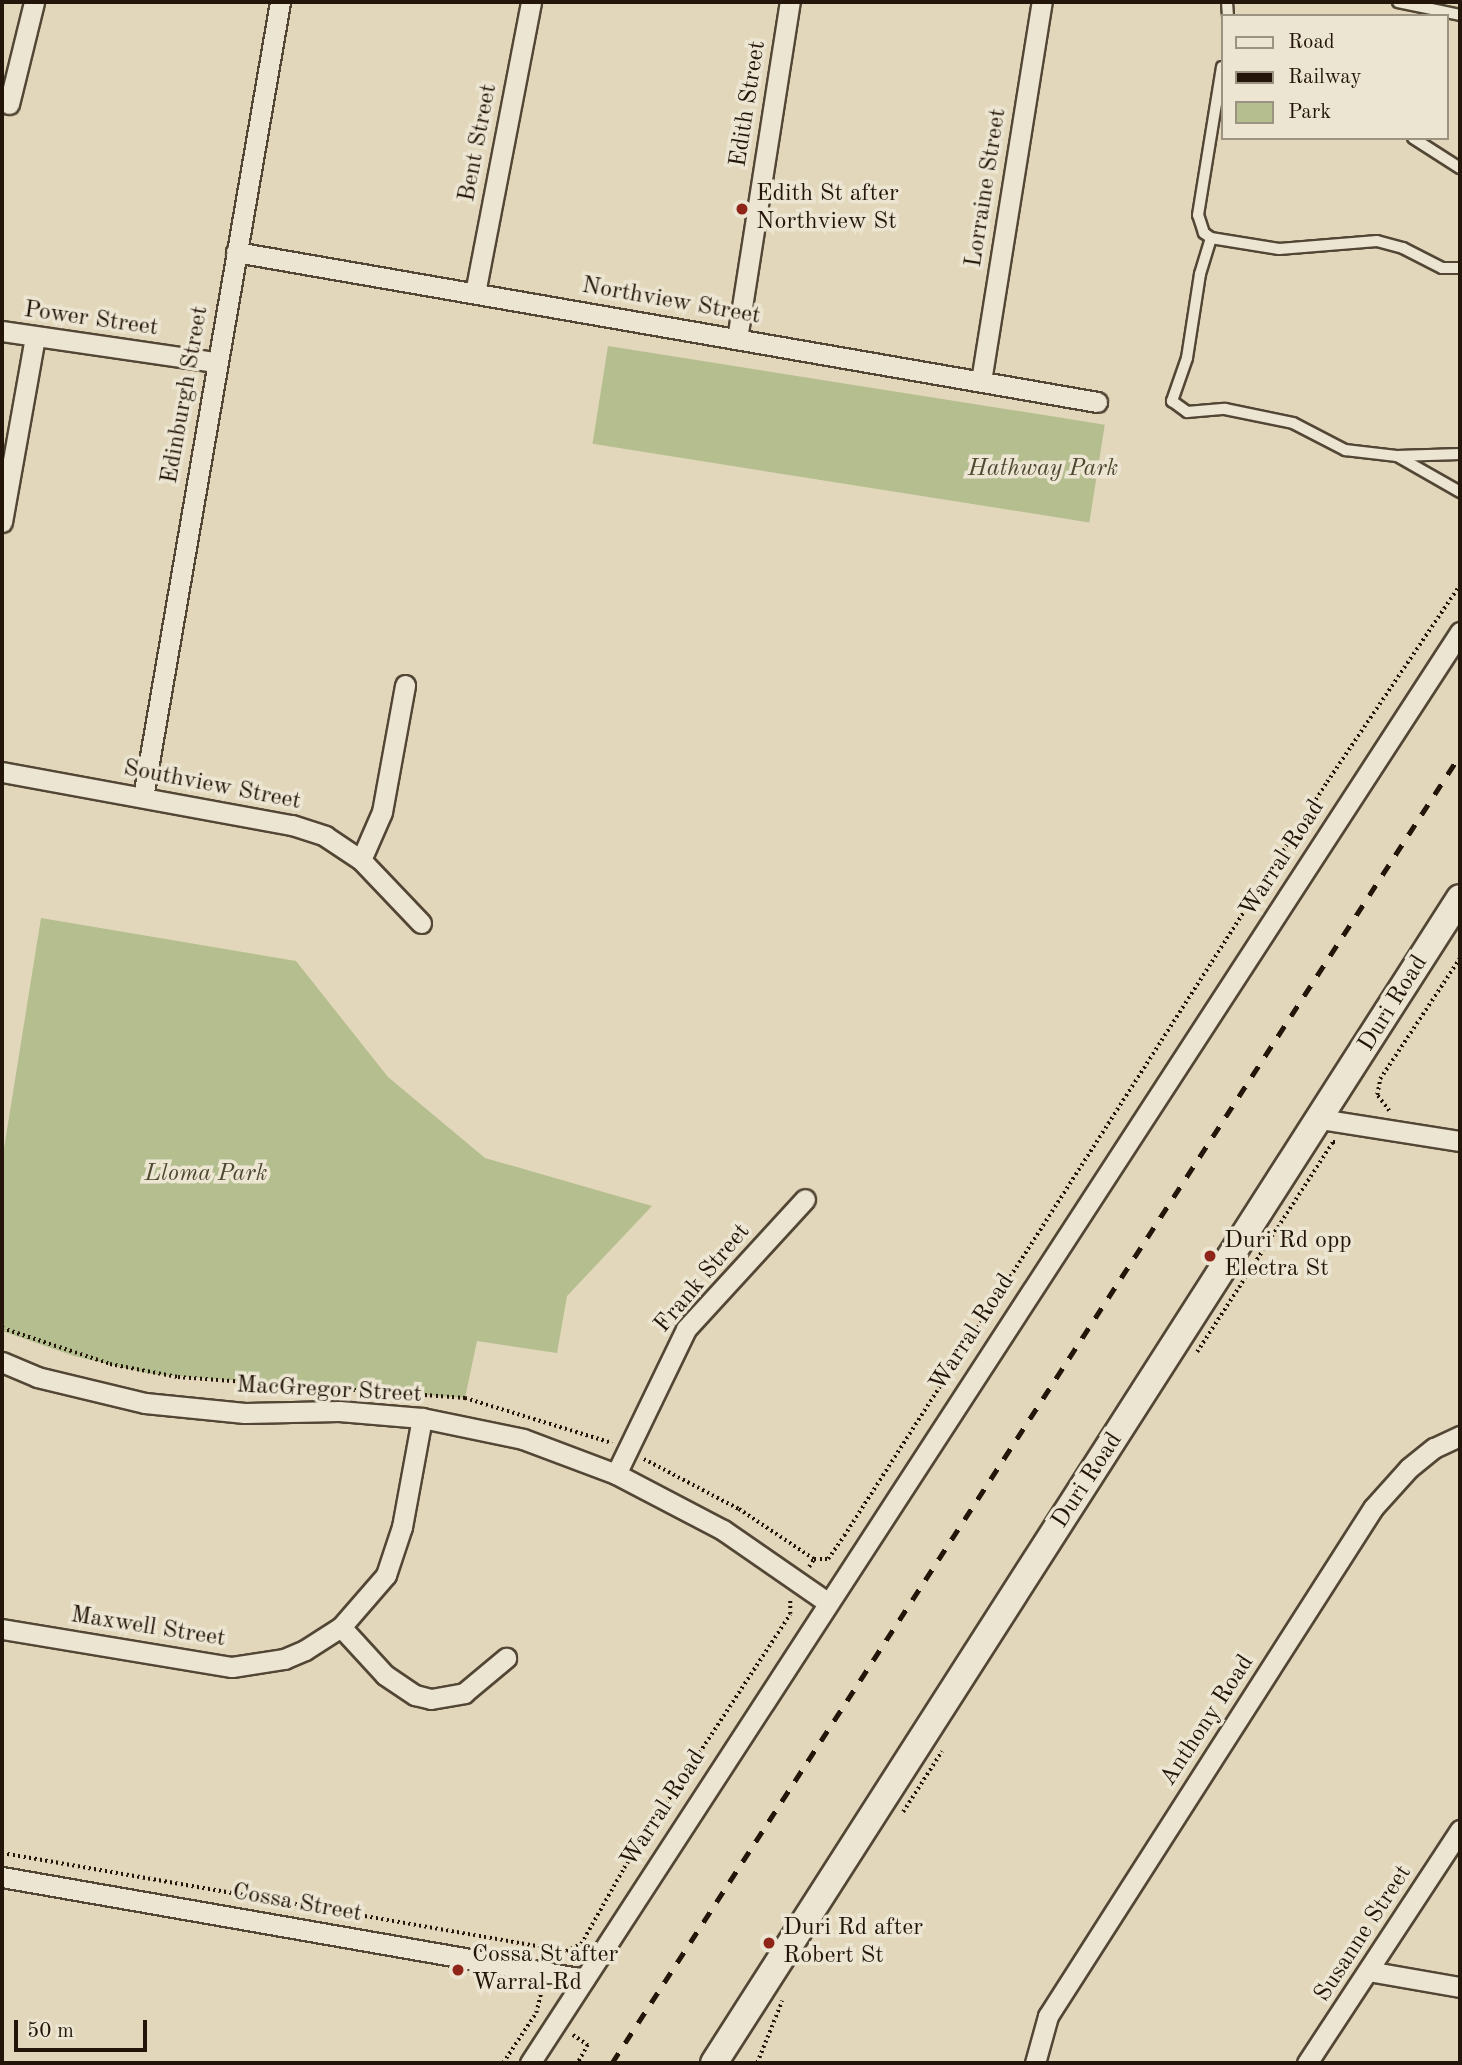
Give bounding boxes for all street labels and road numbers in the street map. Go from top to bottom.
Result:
street label: Edith Street [725,39,773,169]
street label: Bent Street [453,82,505,204]
street label: Lorraine Street [960,107,1014,269]
street label: Northview Street [579,272,763,332]
street label: Power Street [22,296,160,344]
street label: Edinburgh Street [156,304,216,486]
street label: Southview Street [121,755,303,817]
street label: Warral Road [1234,795,1332,923]
street label: Duri Road [1353,951,1435,1057]
street label: Frank Street [649,1219,757,1339]
street label: Warral Road [924,1269,1022,1397]
street label: MacGregor Street [236,1372,422,1410]
street label: Duri Road [1046,1428,1130,1534]
street label: Maxwell Street [69,1602,227,1654]
street label: Anthony Road [1155,1650,1261,1792]
street label: Warral Road [615,1745,713,1873]
street label: Susanne Street [1309,1860,1419,2008]
street label: Cossa Street [230,1878,364,1930]

